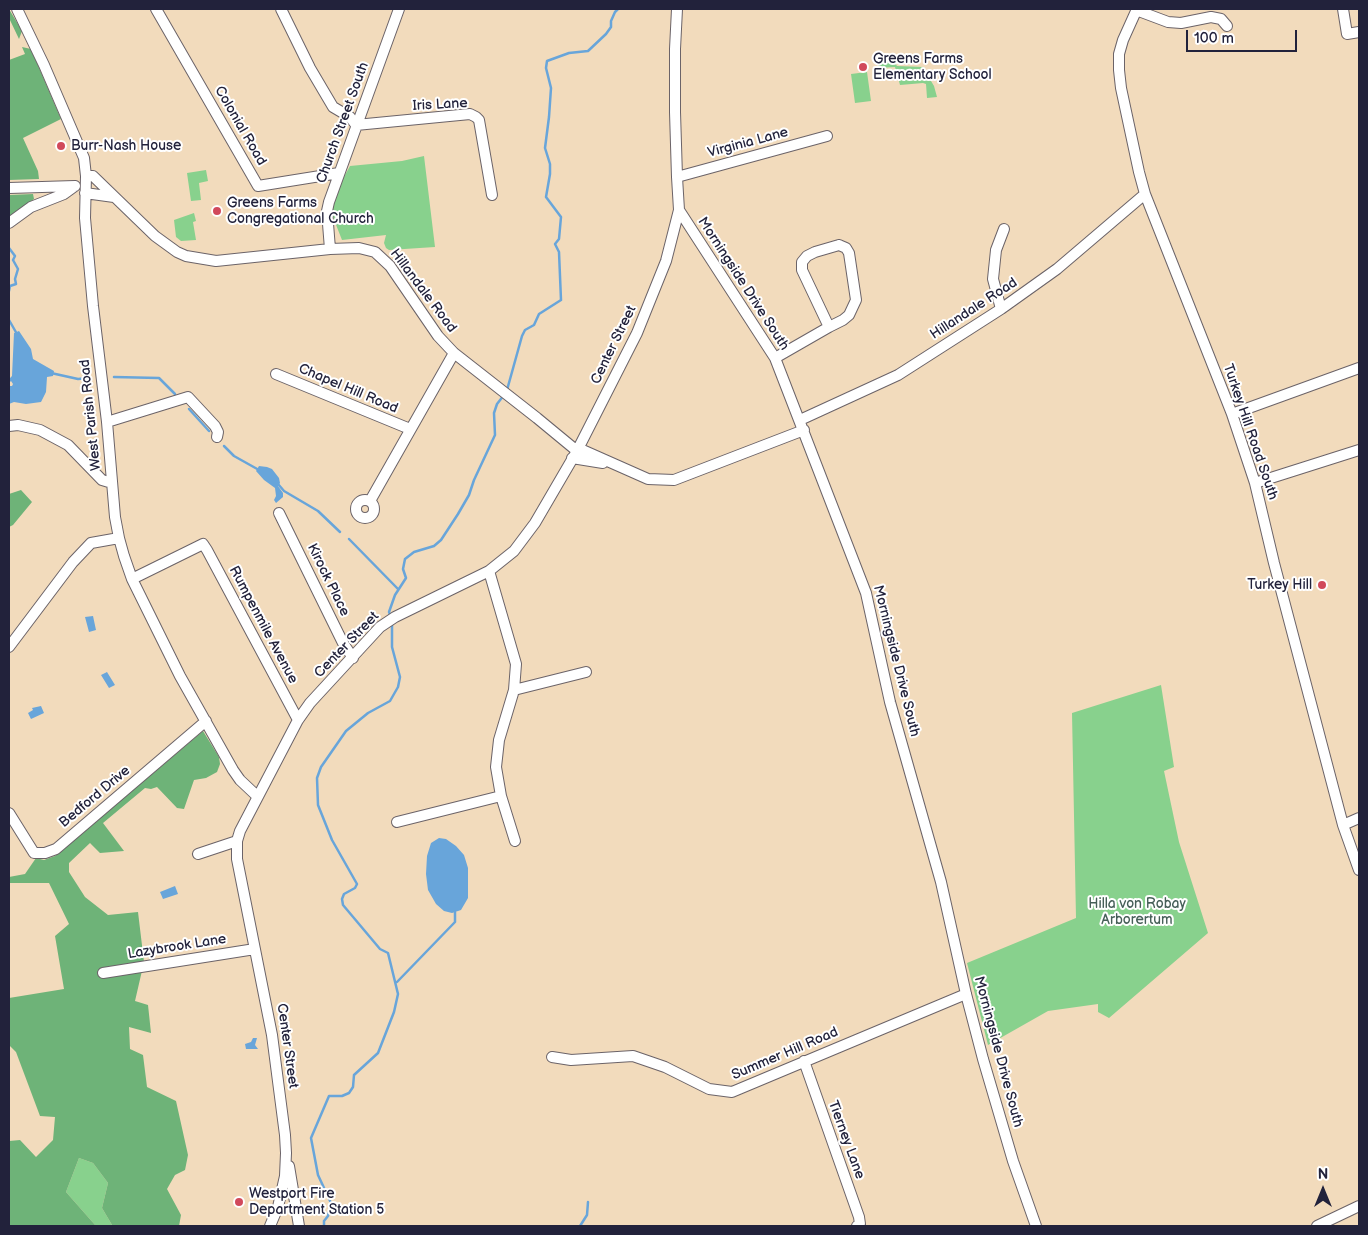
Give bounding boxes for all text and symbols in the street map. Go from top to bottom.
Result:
scale bar [1188,20,1299,52]
text: 100 m [1194,29,1234,48]
place label: Greens Farms Elementary School [873,51,992,84]
street label: Church Street South [313,60,373,186]
marker: Greens Farms Elementary School [857,61,869,73]
street label: Colonial Road [211,83,269,169]
street label: Iris Lane [412,95,468,115]
street label: Virginia Lane [706,124,790,162]
place label: Burr-Nash House [71,138,181,154]
marker: Burr-Nash House [55,140,67,152]
place label: Greens Farms Congregational Church [227,195,374,228]
marker: Greens Farms Congregational Church [211,205,223,217]
street label: Morningside Drive South [694,214,792,354]
street label: Hillandale Road [386,246,460,336]
street label: Hillandale Road [927,275,1021,343]
street label: Center Street [588,303,640,387]
street label: West Parish Road [77,358,105,472]
street label: Chapel Hill Road [296,360,400,418]
street label: Turkey Hill Road South [1219,362,1281,502]
street label: Kirock Place [303,541,353,619]
street label: Rumpenmile Avenue [225,563,301,687]
place label: Turkey Hill [1247,577,1312,593]
marker: Turkey Hill [1316,579,1328,591]
street label: Morningside Drive South [869,584,923,738]
street label: Center Street [311,608,383,682]
street label: Bedford Drive [56,763,134,831]
park label: Hilla von Robay Arborertum [1088,896,1186,929]
street label: Lazybrook Lane [127,931,227,963]
street label: Morningside Drive South [970,975,1026,1129]
street label: Center Street [273,1002,301,1090]
street label: Summer Hill Road [729,1024,841,1084]
street label: Tierney Lane [824,1098,868,1182]
north arrow [1298,1165,1348,1215]
text: N [1318,1166,1328,1183]
place label: Westport Fire Department Station 5 [249,1186,384,1218]
marker: Westport Fire Department Station 5 [233,1196,245,1208]

